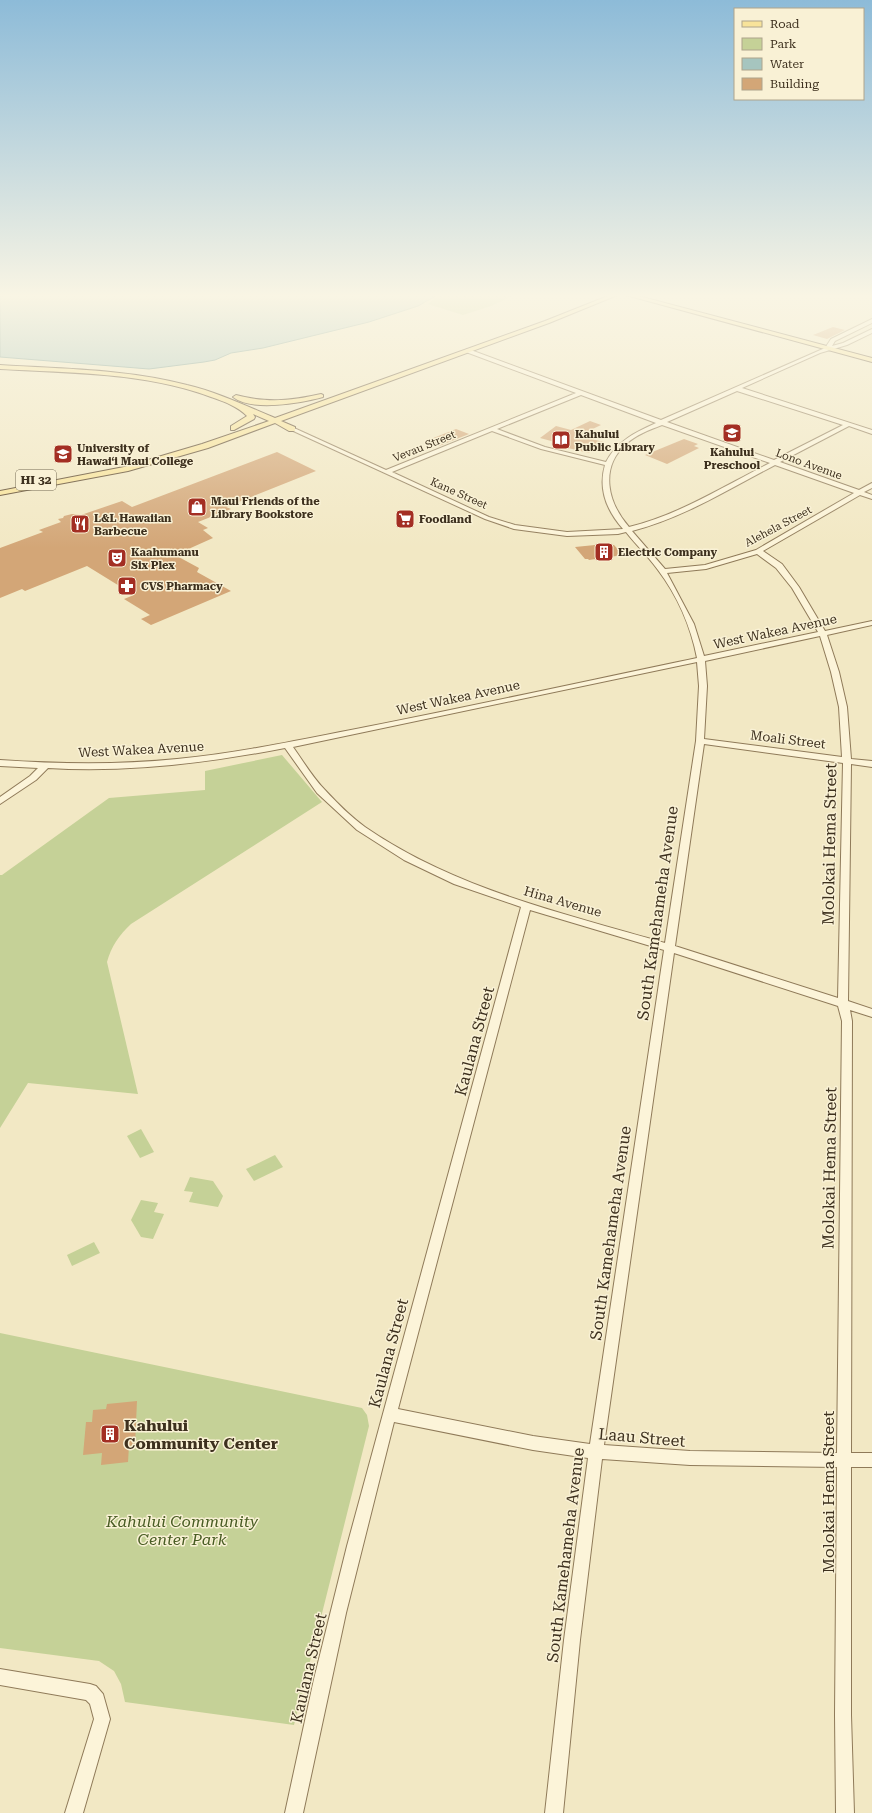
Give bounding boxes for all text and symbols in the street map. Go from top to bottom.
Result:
legend [734,8,864,100]
text: Road [770,17,800,31]
text: Park [770,37,797,51]
text: Water [770,57,804,71]
text: Building [770,77,819,91]
school or university icon: Kahului Preschool [721,422,743,444]
street label: Vevau Street [391,428,457,465]
place label: Kahului Public Library [575,428,655,454]
library icon: Kahului Public Library [550,429,572,451]
place label: University of Hawai‘i Maui College [77,442,194,468]
school or university icon: University of Hawai‘i Maui College [52,443,74,465]
place label: Kahului Preschool [704,446,761,472]
street label: Lono Avenue [774,446,844,482]
road number: HI 32 [16,470,56,490]
street label: Kane Street [428,475,489,512]
place label: Maui Friends of the Library Bookstore [211,495,320,521]
shop icon: Maui Friends of the Library Bookstore [186,496,208,518]
street label: Alehela Street [743,503,814,550]
supermarket icon: Foodland [394,508,416,530]
place label: L&L Hawaiian Barbecue [94,512,172,538]
restaurant icon: L&L Hawaiian Barbecue [69,513,91,535]
place label: Foodland [419,513,472,526]
building icon: Electric Company [593,541,615,563]
place label: Kaahumanu Six Plex [131,546,199,572]
place label: Electric Company [618,546,718,559]
theatre icon: Kaahumanu Six Plex [106,547,128,569]
pharmacy icon: CVS Pharmacy [116,575,138,597]
place label: CVS Pharmacy [141,580,223,593]
street label: West Wakea Avenue [712,611,838,652]
street label: West Wakea Avenue [395,677,521,718]
street label: Moali Street [749,727,827,752]
street label: West Wakea Avenue [78,739,204,760]
street label: Molokai Hema Street [819,763,840,925]
street label: South Kamehameha Avenue [633,804,682,1021]
street label: Hina Avenue [522,883,604,920]
street label: Kaulana Street [451,984,498,1098]
street label: Molokai Hema Street [819,1087,840,1249]
street label: South Kamehameha Avenue [586,1124,635,1341]
street label: Kaulana Street [365,1296,412,1410]
street label: Molokai Hema Street [819,1411,838,1573]
place label: Kahului Community Center [124,1416,278,1453]
building icon: Kahului Community Center [99,1423,121,1445]
street label: Laau Street [598,1424,686,1451]
street label: South Kamehameha Avenue [543,1446,588,1664]
park label: Kahului Community Center Park [105,1512,259,1549]
street label: Kaulana Street [287,1611,330,1725]

